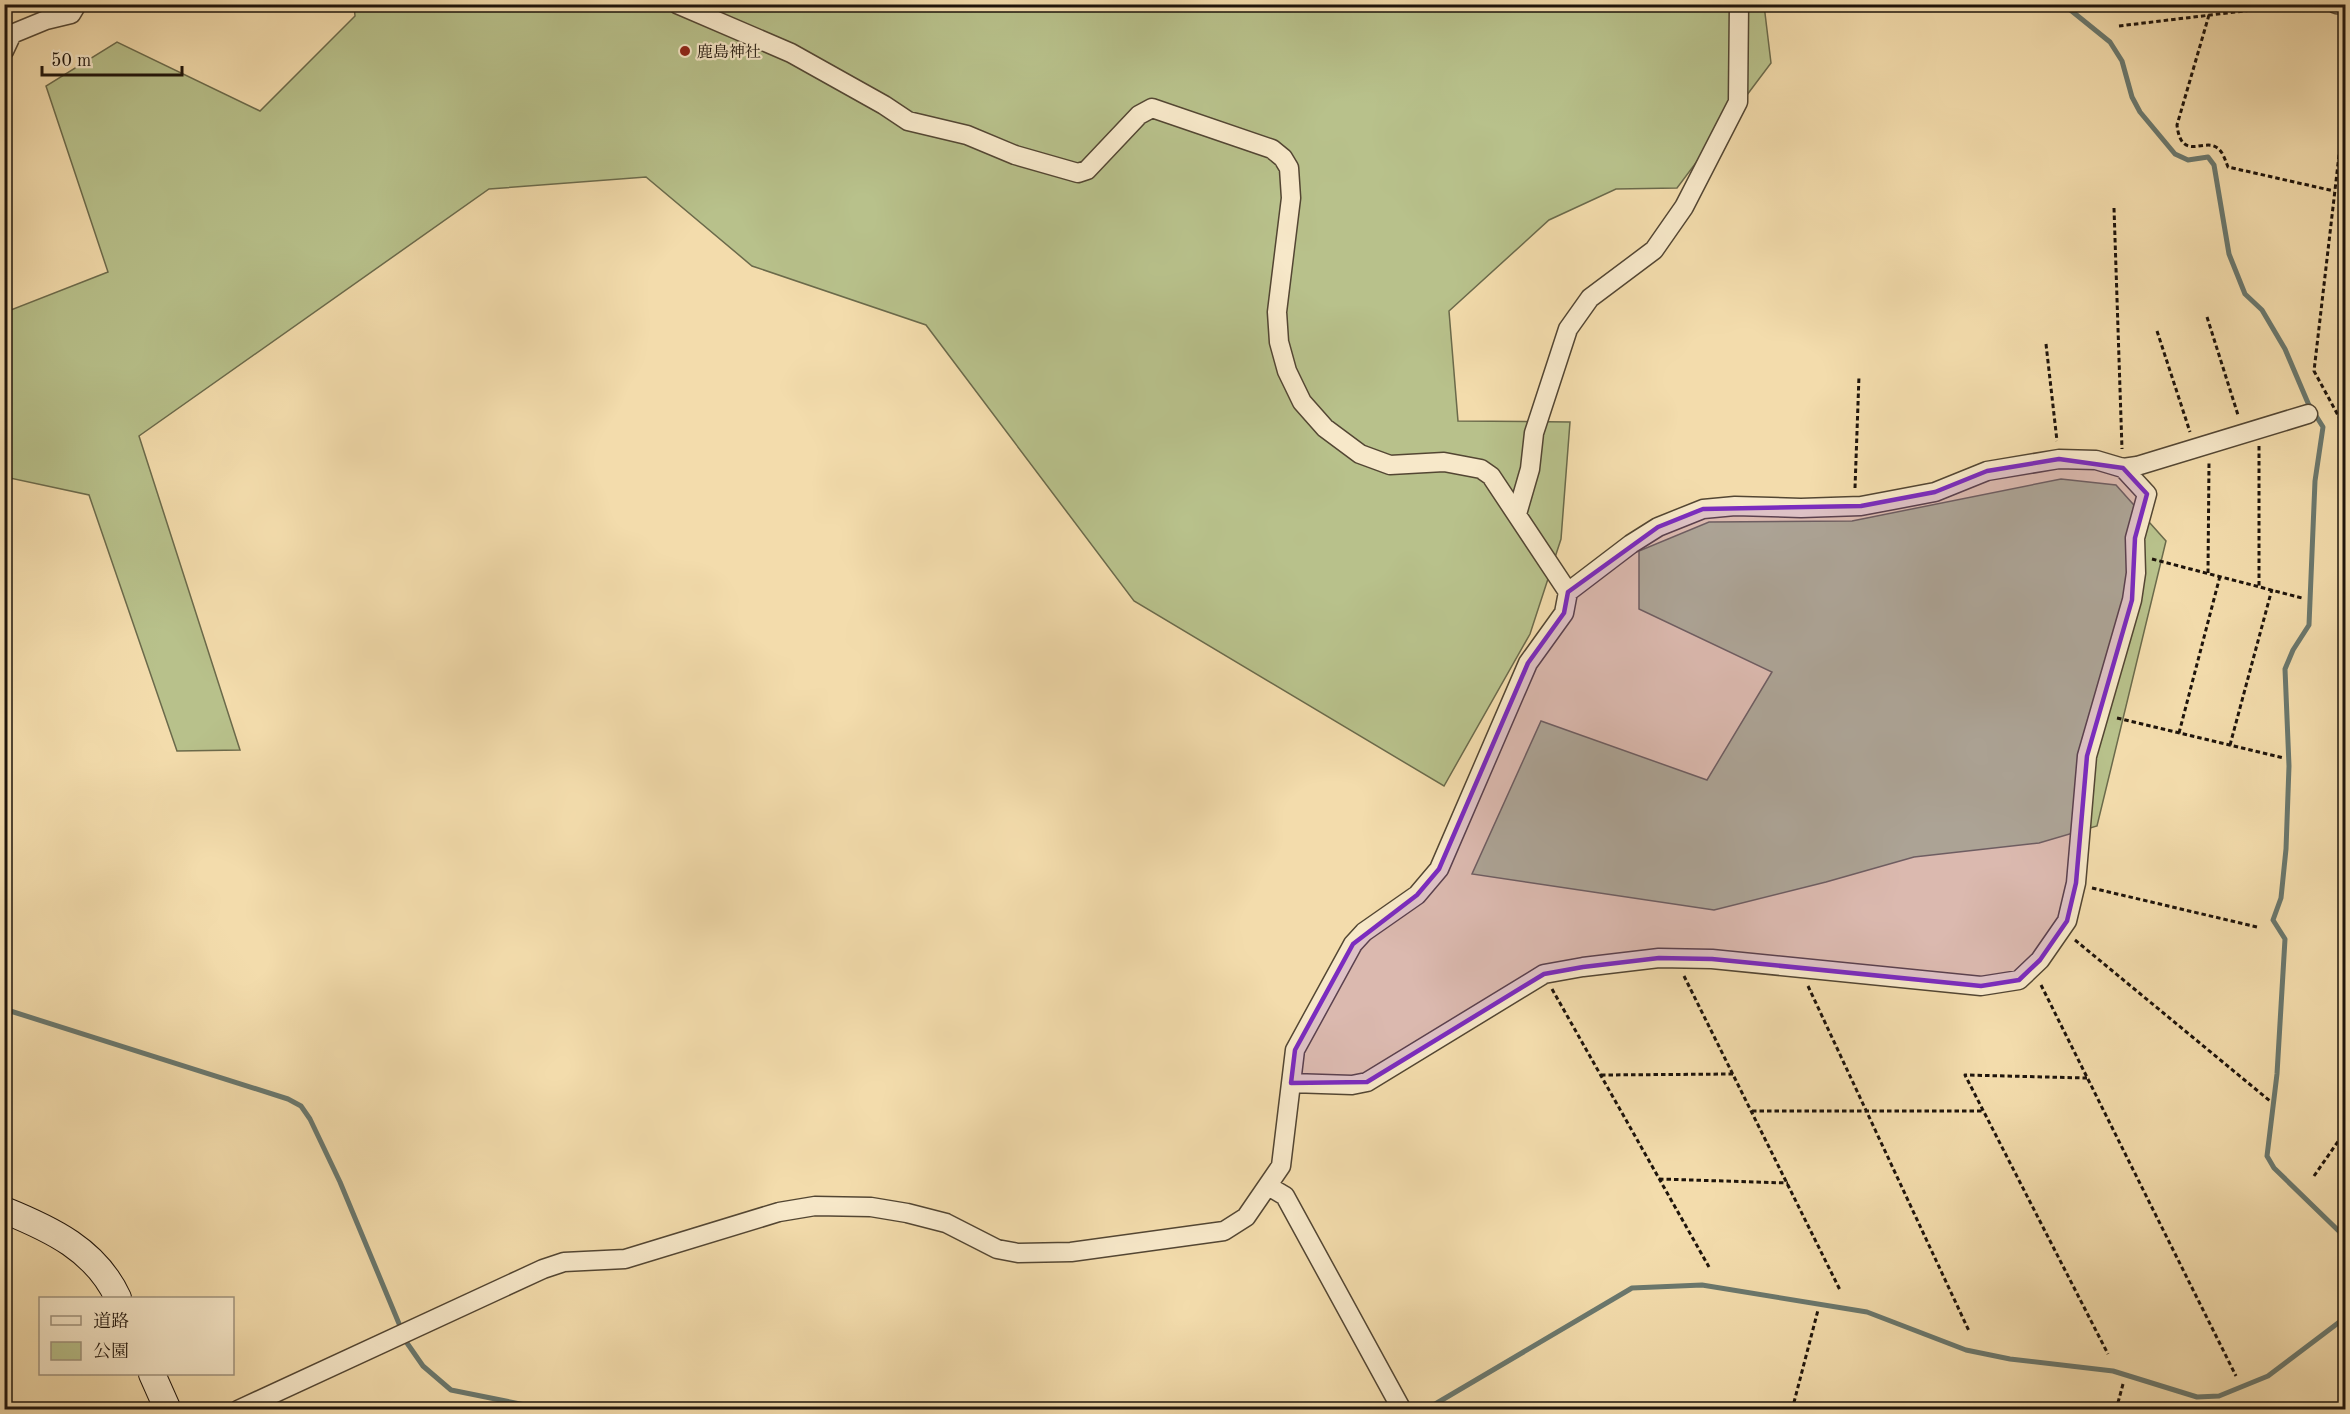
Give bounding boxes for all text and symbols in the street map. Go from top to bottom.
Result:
scale bar [42,39,182,77]
place label: 鹿島神社 [697,43,761,61]
marker: 鹿島神社 [678,44,692,58]
text: 50 m [51,52,91,70]
legend [39,1297,234,1375]
text: 道路 [93,1311,129,1331]
text: 公園 [93,1342,129,1361]

